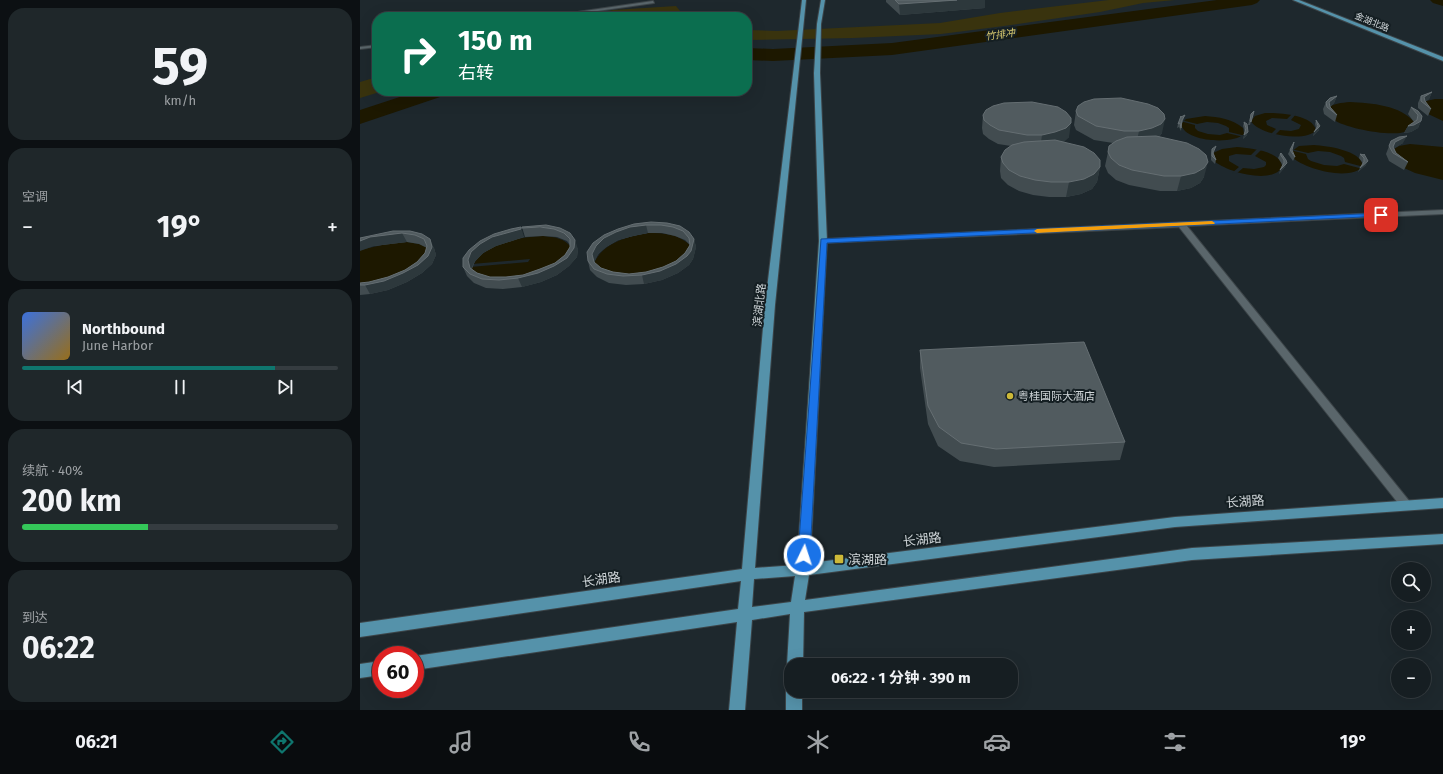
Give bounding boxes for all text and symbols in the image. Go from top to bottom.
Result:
street label: 金湖北路 [1353,11,1391,33]
text: 150 m [458,24,533,57]
water label: 竹排冲 [984,27,1017,43]
icon: right [392,28,444,80]
text: 59 [152,35,208,98]
text: 右转 [458,62,494,84]
text: km/h [164,93,196,108]
text: 空调 [22,189,48,204]
pin [1364,198,1398,232]
icon: arrive [1370,204,1392,226]
text: 19° [157,209,203,245]
text: − [22,214,33,241]
text: + [327,214,338,241]
street label: 滨湖北路 [751,282,768,328]
text: Northbound [82,320,165,338]
text: June Harbor [82,338,153,353]
icon: previous [64,376,86,398]
icon: pause [169,376,191,398]
icon: next [274,376,296,398]
place label: 粤桂国际大酒店 [1018,390,1095,403]
marker: 粤桂国际大酒店 [1005,391,1015,401]
text: 续航 · 40% [22,463,83,478]
text: 200 km [22,483,122,519]
street label: 长湖路 [1225,493,1265,510]
street label: 长湖路 [902,530,942,549]
position arrow [783,534,825,576]
place label: 滨湖路 [848,552,887,567]
marker: 滨湖路 [833,553,845,565]
map controls [1391,562,1431,698]
button: search [1391,562,1431,602]
street label: 长湖路 [581,569,621,590]
text: 到达 [22,610,48,625]
button: + [1391,610,1431,650]
text: 06:22 [22,630,95,666]
speed limit sign: 60 [372,646,424,698]
button: − [1391,658,1431,698]
text: 06:22 · 1 分钟 · 390 m [831,669,971,687]
icon: directions [268,728,296,756]
icon: music [447,728,475,756]
icon: phone [625,728,653,756]
icon: climate [804,728,832,756]
icon: car [983,728,1011,756]
icon: filters [1161,728,1189,756]
text: 06:21 [75,731,118,753]
text: 19° [1340,731,1368,753]

